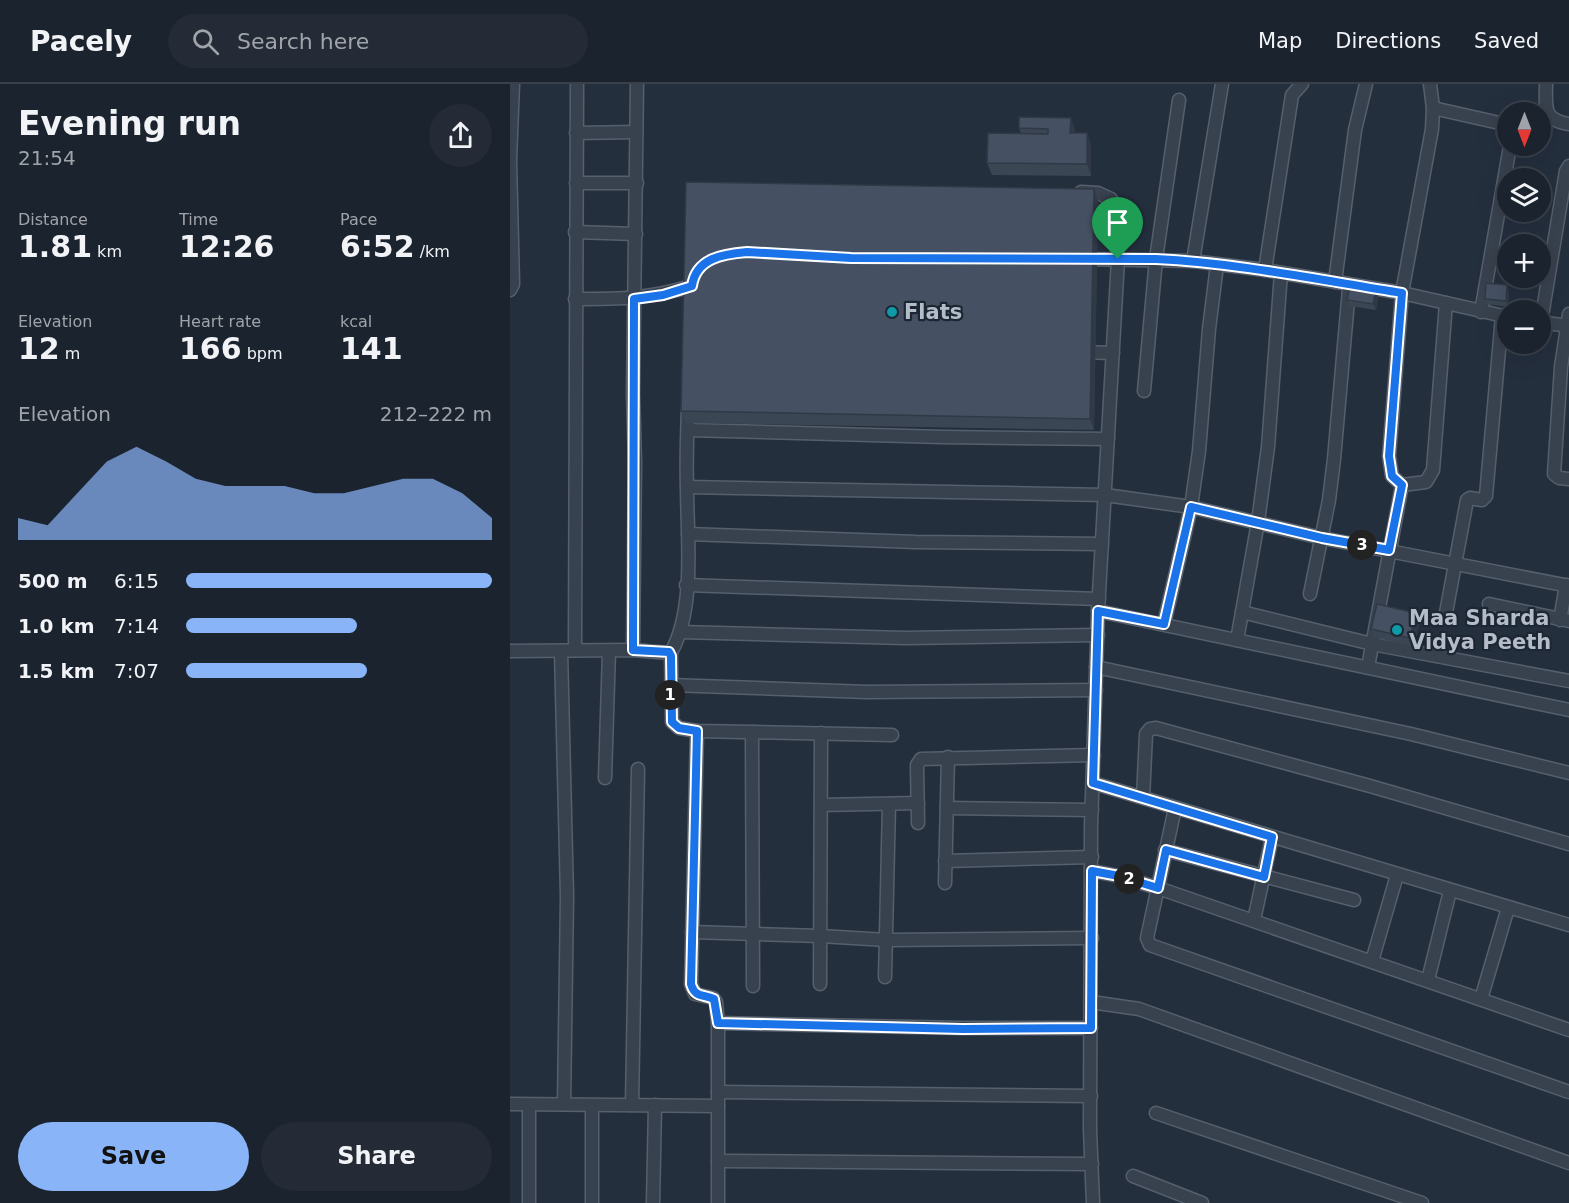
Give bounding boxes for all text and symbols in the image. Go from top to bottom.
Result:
search box [168,14,588,68]
text: Pacely [30,25,132,58]
icon: search [189,25,222,58]
text: Search here [237,29,369,54]
text: Map [1258,29,1302,53]
text: Directions [1335,29,1441,53]
text: Saved [1474,29,1539,53]
north arrow [1497,102,1551,156]
map controls [1497,102,1551,354]
text: Evening run [18,104,241,143]
button: share [429,104,492,167]
text: 21:54 [18,146,76,170]
button: layers [1497,168,1551,222]
pin [1092,197,1143,259]
icon: arrive [1101,206,1134,239]
text: Distance [18,210,88,229]
text: Time [179,210,218,229]
text: Pace [340,210,377,229]
text: 1.81 [18,229,92,264]
text: 12:26 [179,229,275,264]
text: 6:52 [340,229,415,264]
button: + [1497,234,1551,288]
text: km [92,242,122,261]
text: /km [415,242,450,261]
place label: Flats [904,300,962,324]
button: − [1497,300,1551,354]
marker: Flats [885,305,899,319]
text: Elevation [18,312,92,331]
text: Heart rate [179,312,261,331]
text: kcal [340,312,372,331]
text: 12 [18,331,60,366]
text: 166 [179,331,242,366]
text: 141 [340,331,403,366]
text: m [60,344,80,363]
text: bpm [242,344,283,363]
text: Elevation [18,402,111,426]
text: 212–222 m [380,402,492,426]
pin: 3 [1347,530,1377,560]
text: 3 [1356,535,1368,554]
text: 500 m [18,569,88,593]
text: 6:15 [114,569,159,593]
place label: Maa Sharda Vidya Peeth [1409,606,1551,654]
text: 1.0 km [18,614,95,638]
text: 7:14 [114,614,159,638]
marker: Maa Sharda Vidya Peeth [1390,623,1404,637]
text: 1.5 km [18,659,95,683]
text: 7:07 [114,659,159,683]
pin: 1 [655,680,685,710]
text: 1 [664,685,676,704]
pin: 2 [1114,864,1144,894]
text: 2 [1123,869,1135,888]
button: Save [18,1122,249,1191]
button: Share [261,1122,492,1191]

